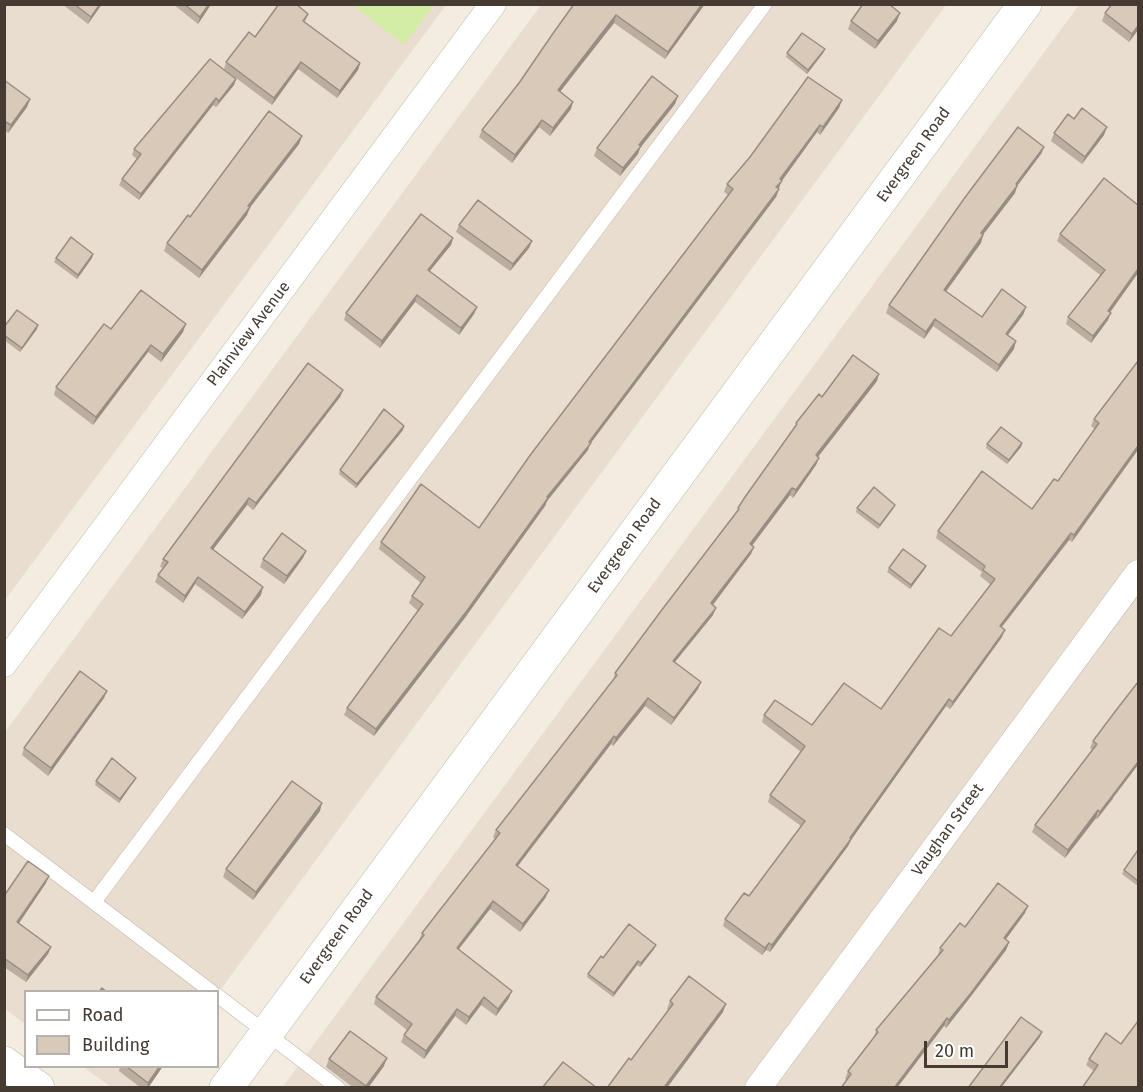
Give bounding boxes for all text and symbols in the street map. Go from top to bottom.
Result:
street label: Evergreen Road [873,104,955,206]
street label: Plainview Avenue [203,278,295,390]
street label: Evergreen Road [584,495,666,597]
street label: Vaughan Street [908,780,988,880]
street label: Evergreen Road [296,886,378,988]
legend [24,990,219,1068]
text: Road [82,1004,124,1026]
scale bar [927,1029,1011,1067]
text: Building [82,1034,149,1056]
text: 20 m [935,1040,974,1062]

